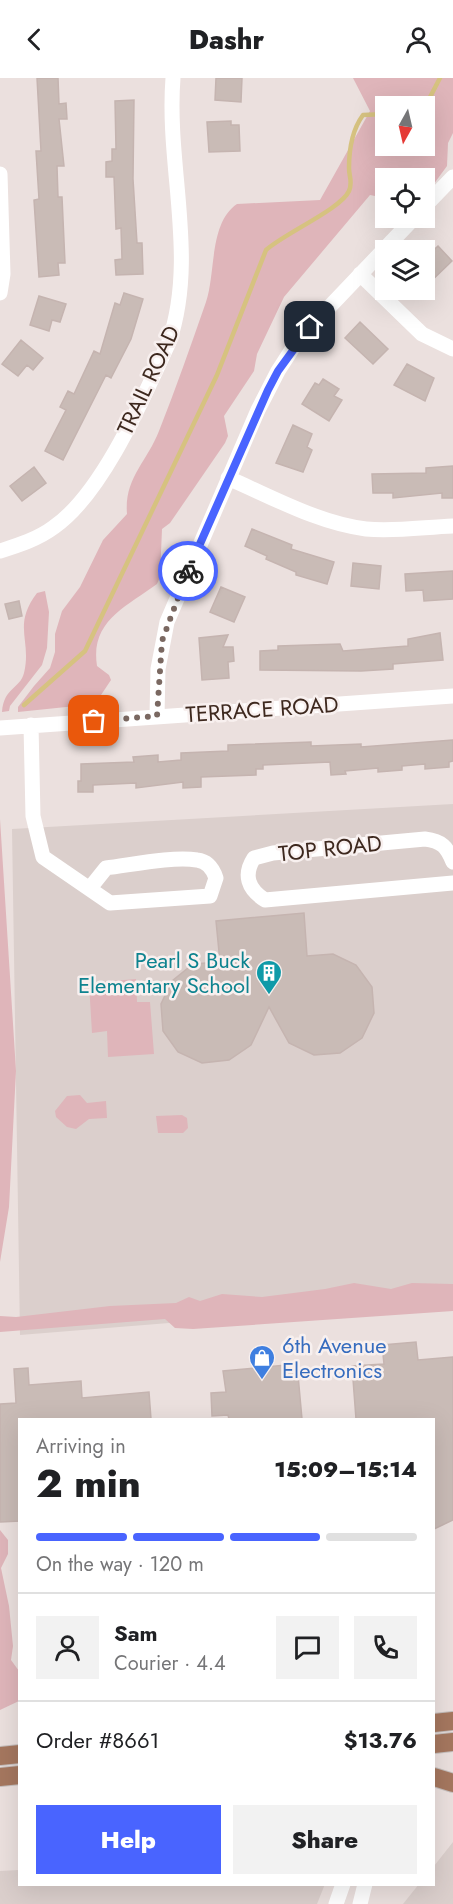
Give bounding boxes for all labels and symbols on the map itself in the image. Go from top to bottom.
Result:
north arrow [375,96,435,156]
pin [284,301,335,352]
street label: TRAIL ROAD [109,320,187,440]
courier [158,541,218,601]
street label: TERRACE ROAD [185,688,340,730]
pin [68,695,119,746]
street label: TOP ROAD [277,827,383,869]
place label: Pearl S Buck Elementary School [78,944,250,1001]
building icon: Pearl S Buck Elementary School [254,958,284,996]
place label: 6th Avenue Electronics [282,1329,387,1386]
shop icon: 6th Avenue Electronics [247,1343,277,1381]

